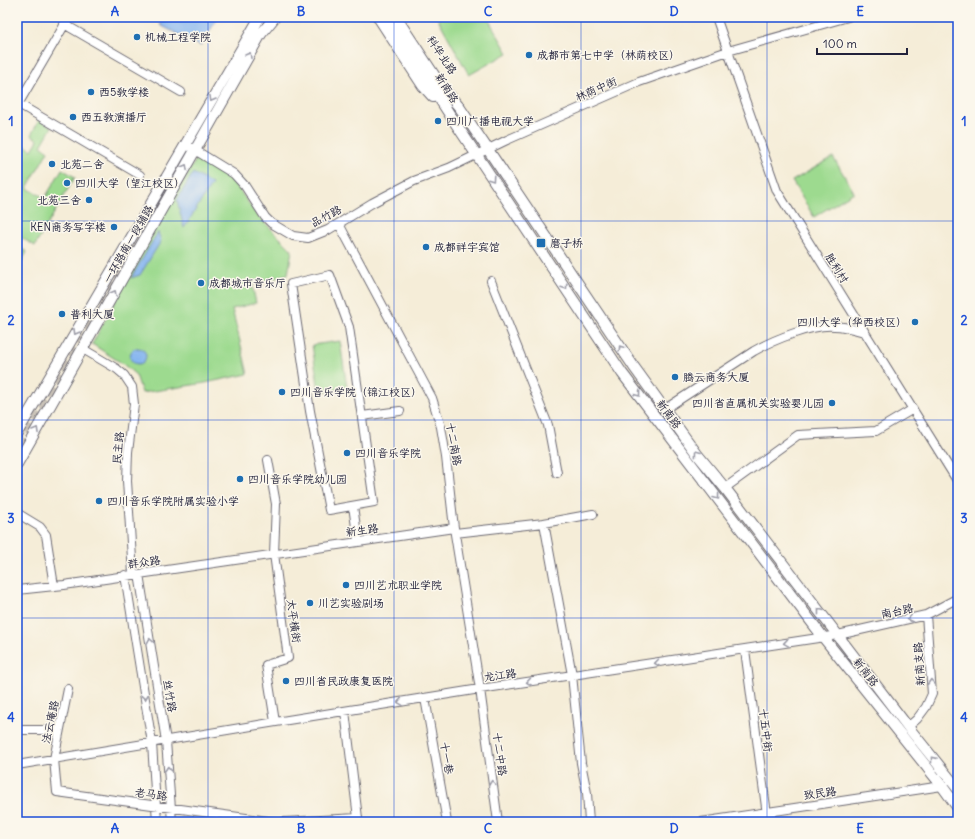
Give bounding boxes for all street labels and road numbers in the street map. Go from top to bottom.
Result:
street label: 科华北路 [424,33,460,77]
street label: 新南路 [432,70,462,106]
street label: 林荫中街 [573,73,620,104]
street label: 一环路南一段辅路 [100,202,156,286]
street label: 品竹路 [308,202,344,230]
street label: 胜利村 [822,250,852,286]
street label: 新南路 [653,397,685,431]
street label: 十二南路 [443,421,465,467]
street label: 民主路 [110,431,126,465]
street label: 新生路 [345,521,379,539]
street label: 群众路 [127,553,161,571]
street label: 太平横街 [284,598,304,645]
street label: 南台路 [879,601,915,621]
street label: 新南支路 [910,642,928,686]
street label: 新南路 [850,655,882,689]
street label: 龙江路 [483,666,517,684]
street label: 丝竹路 [161,679,179,713]
street label: 法云庵路 [39,699,61,745]
street label: 十五中街 [756,707,776,754]
street label: 十二中路 [490,731,510,777]
street label: 十一巷 [437,741,457,775]
street label: 致民路 [803,784,837,802]
street label: 老马路 [134,785,168,803]

